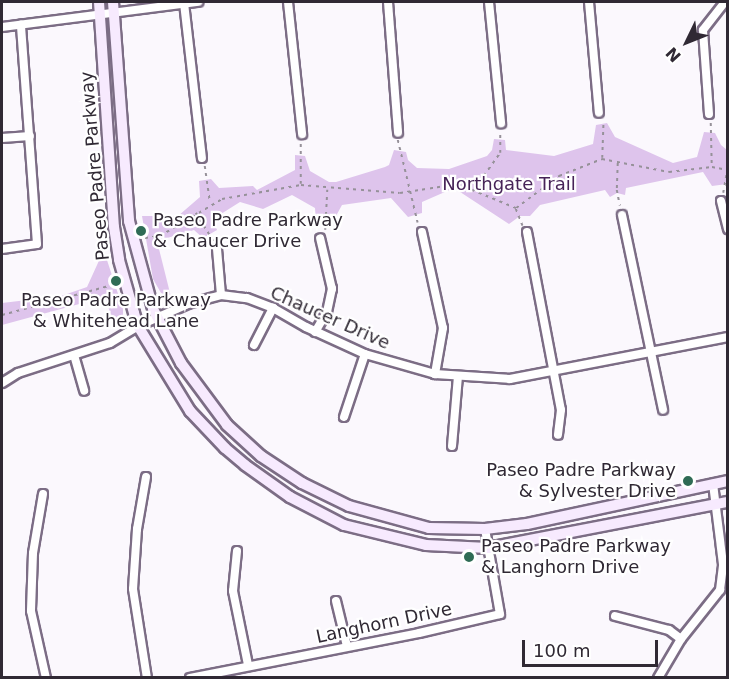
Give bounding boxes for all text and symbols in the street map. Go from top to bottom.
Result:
north arrow [657,12,717,72]
text: N [662,43,685,66]
street label: Paseo Padre Parkway [76,70,114,262]
park label: Northgate Trail [442,173,576,195]
place label: Paseo Padre Parkway & Chaucer Drive [153,210,343,252]
marker: Paseo Padre Parkway & Chaucer Drive [134,224,148,238]
marker: Paseo Padre Parkway & Whitehead Lane [109,274,123,288]
street label: Chaucer Drive [267,282,393,354]
place label: Paseo Padre Parkway & Whitehead Lane [21,290,211,332]
place label: Paseo Padre Parkway & Sylvester Drive [486,460,676,502]
marker: Paseo Padre Parkway & Sylvester Drive [681,474,695,488]
place label: Paseo Padre Parkway & Langhorn Drive [481,536,671,578]
marker: Paseo Padre Parkway & Langhorn Drive [462,550,476,564]
street label: Langhorn Drive [314,598,454,648]
scale bar [525,628,662,666]
text: 100 m [533,640,591,661]

